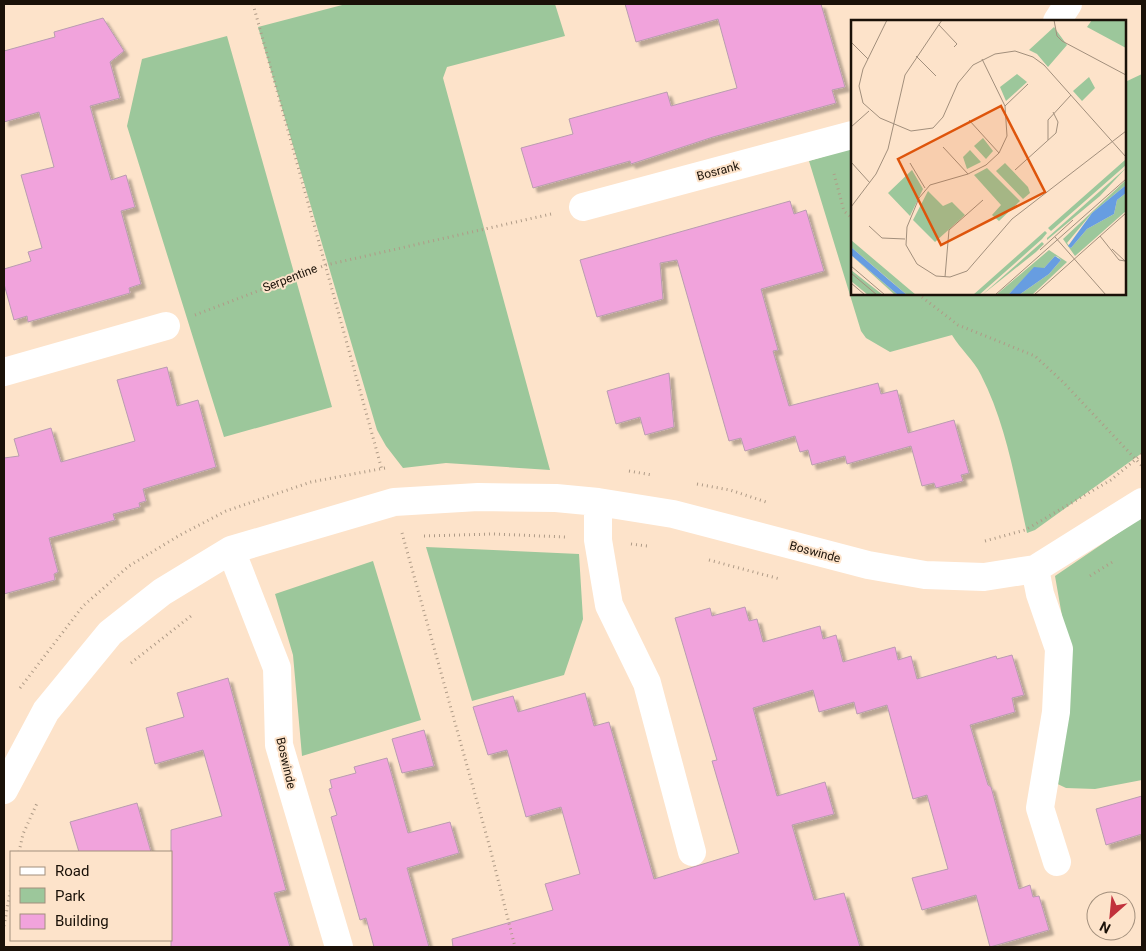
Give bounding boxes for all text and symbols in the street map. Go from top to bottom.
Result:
inset map [851,20,1126,295]
street label: Bosrank [695,158,742,183]
street label: Serpentine [261,261,319,295]
street label: Boswinde [788,538,842,566]
street label: Boswinde [273,736,299,790]
legend [10,851,172,941]
text: Road [55,862,89,880]
text: Park [55,887,86,905]
north arrow [1086,891,1136,941]
text: Building [55,912,109,930]
text: N [1097,918,1113,937]

